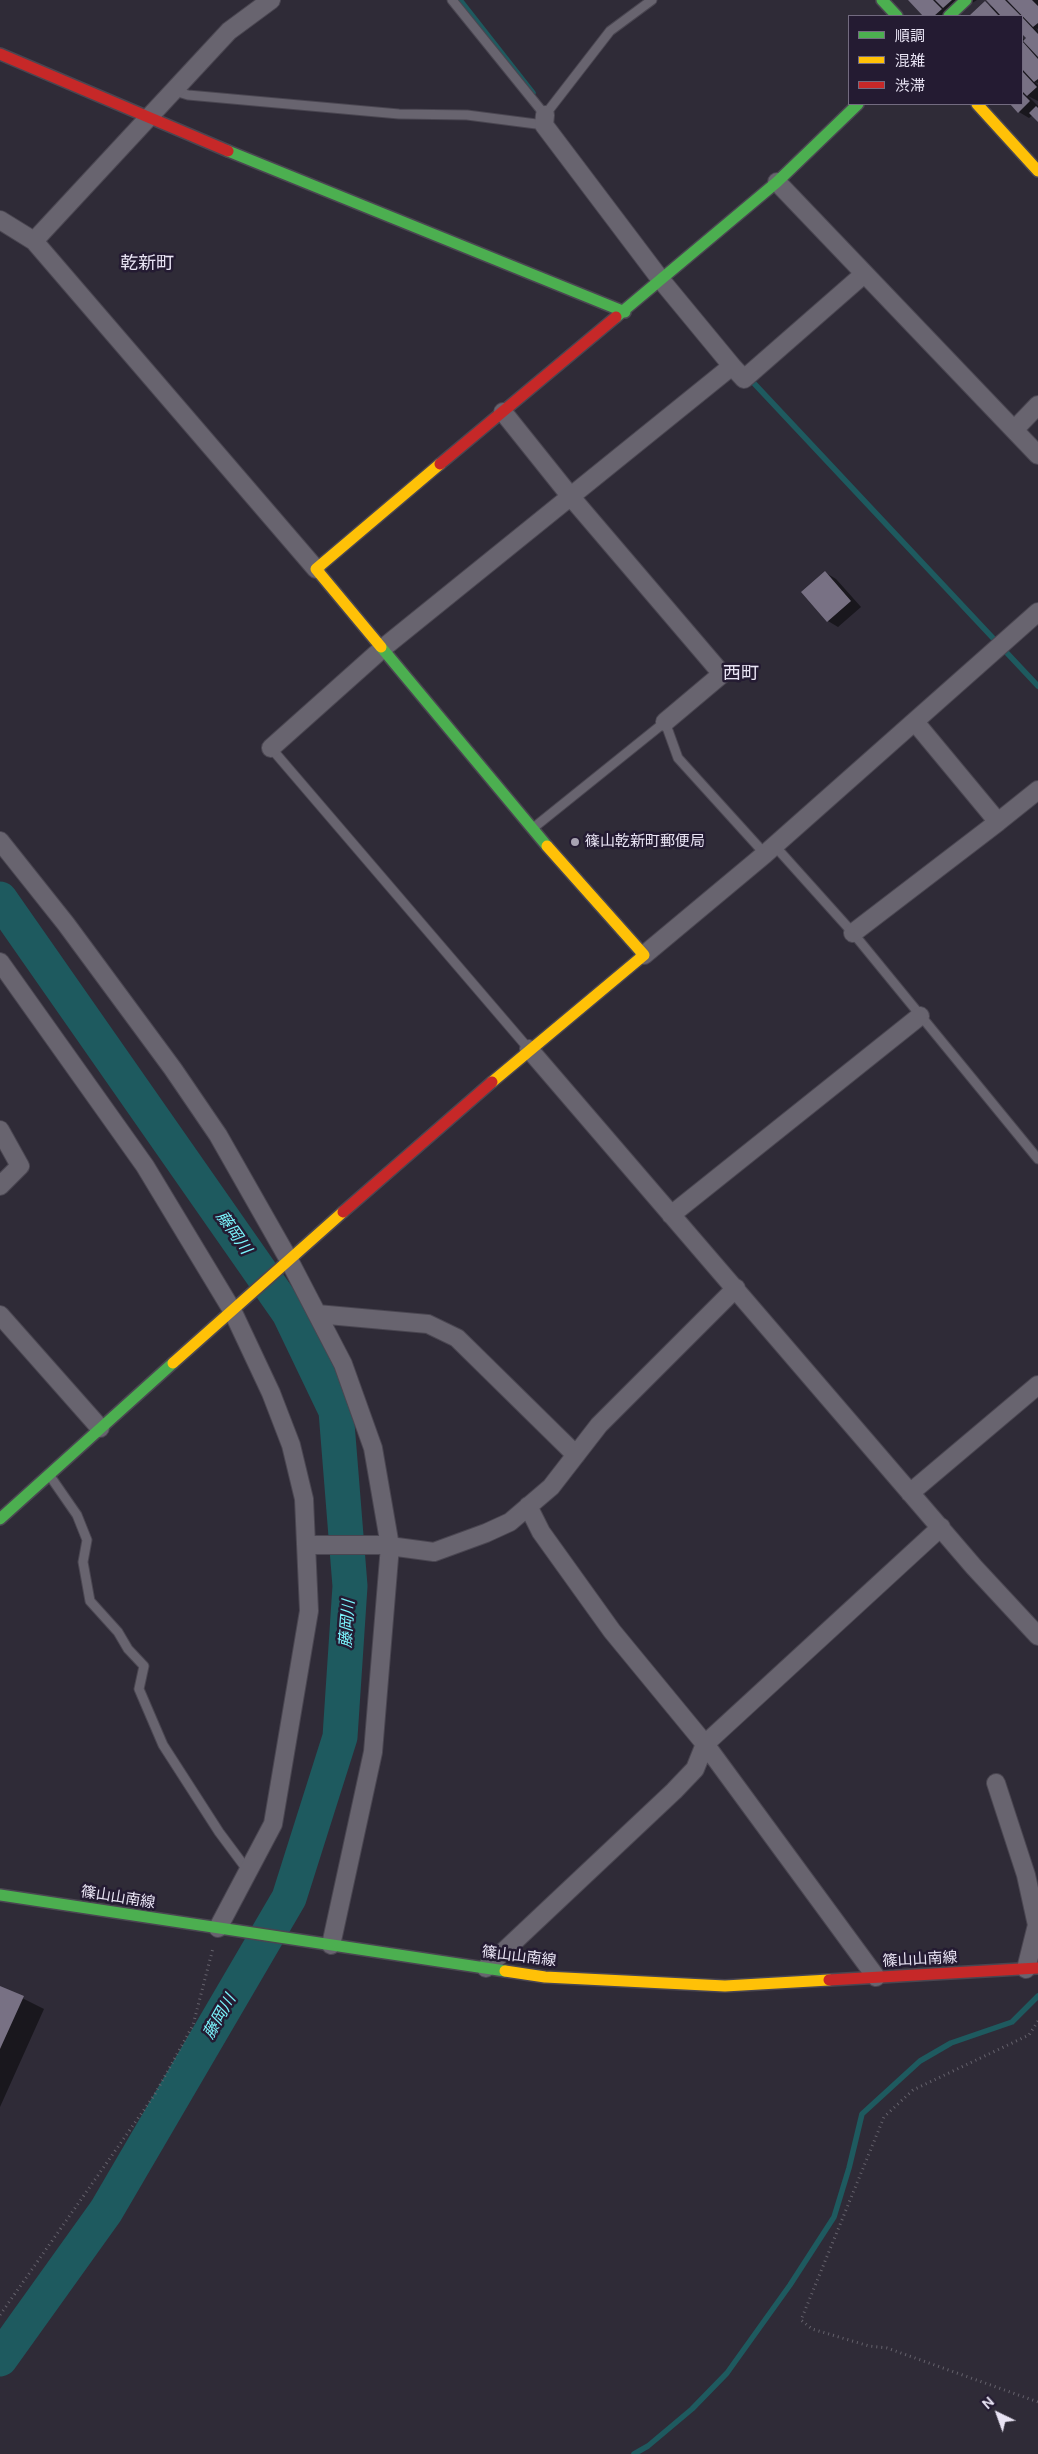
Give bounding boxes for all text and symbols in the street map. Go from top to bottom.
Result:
legend [848,15,1023,105]
text: 順調 [895,26,925,46]
text: 混雑 [895,51,925,71]
text: 渋滞 [895,76,925,96]
district label: 乾新町 [120,253,174,275]
district label: 西町 [723,663,759,685]
place label: 篠山乾新町郵便局 [585,833,705,851]
marker: 篠山乾新町郵便局 [569,836,581,848]
water label: 藤岡川 [211,1208,255,1258]
water label: 藤岡川 [337,1599,359,1649]
street label: 篠山山南線 [80,1883,156,1913]
street label: 篠山山南線 [481,1943,557,1971]
street label: 篠山山南線 [882,1949,958,1971]
water label: 藤岡川 [200,1991,240,2043]
north arrow [973,2389,1023,2439]
text: N [978,2393,998,2413]

